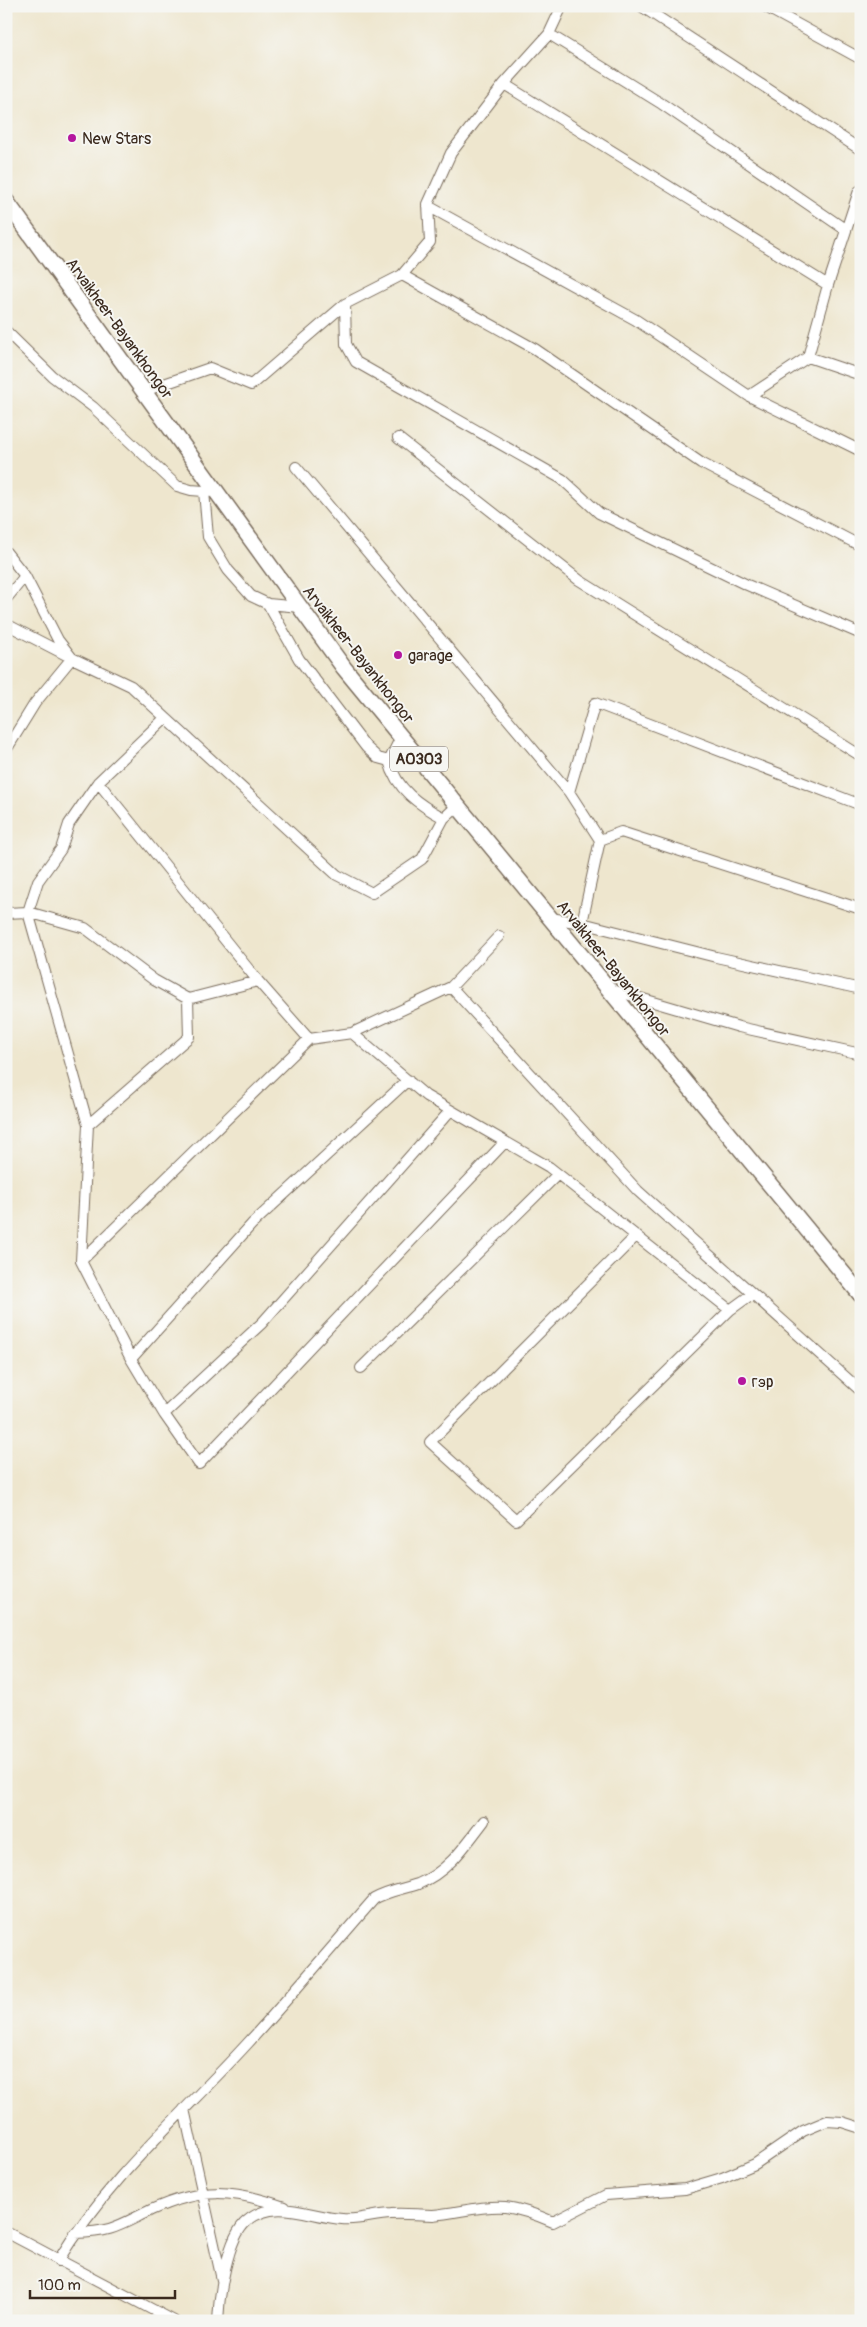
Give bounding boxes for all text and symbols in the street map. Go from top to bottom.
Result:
place label: New Stars [82,129,151,149]
marker: New Stars [66,132,78,144]
street label: Arvaikheer-Bayankhongor [61,254,177,403]
street label: Arvaikheer-Bayankhongor [298,582,418,728]
place label: garage [408,646,453,666]
marker: garage [392,649,404,661]
road number: A0303 [390,746,448,772]
street label: Arvaikheer-Bayankhongor [552,896,674,1041]
place label: гэр [752,1372,774,1392]
marker: гэр [736,1375,748,1387]
scale bar [30,2267,175,2299]
text: 100 m [38,2276,81,2295]

